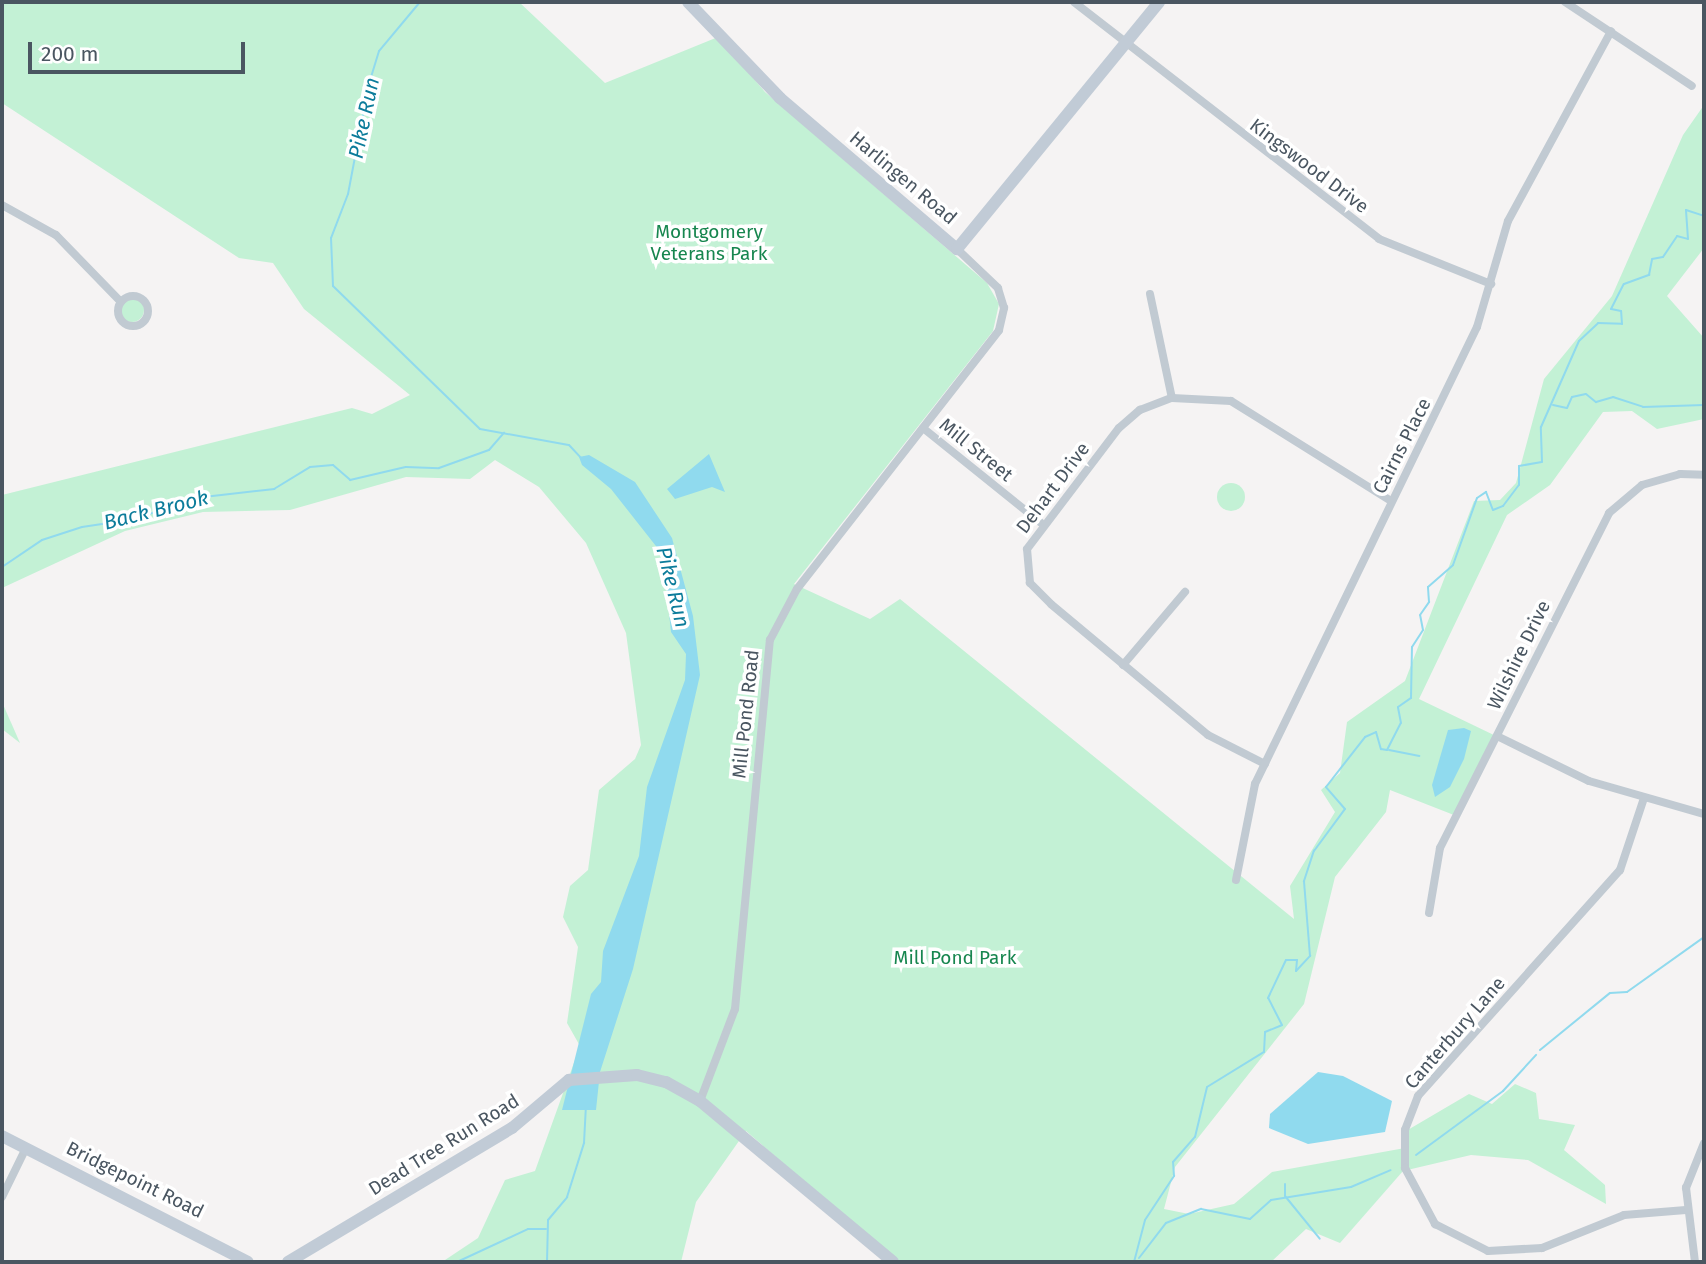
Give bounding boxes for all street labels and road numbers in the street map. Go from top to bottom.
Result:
street label: Kingswood Drive [1245,114,1373,218]
street label: Harlingen Road [845,127,961,229]
street label: Cairns Place [1368,394,1436,498]
street label: Mill Street [935,413,1017,487]
street label: Dehart Drive [1011,438,1095,538]
street label: Wilshire Drive [1483,597,1555,713]
street label: Mill Pond Road [728,649,764,779]
street label: Canterbury Lane [1400,972,1510,1094]
street label: Dead Tree Run Road [364,1089,524,1201]
street label: Bridgepoint Road [63,1137,207,1223]

